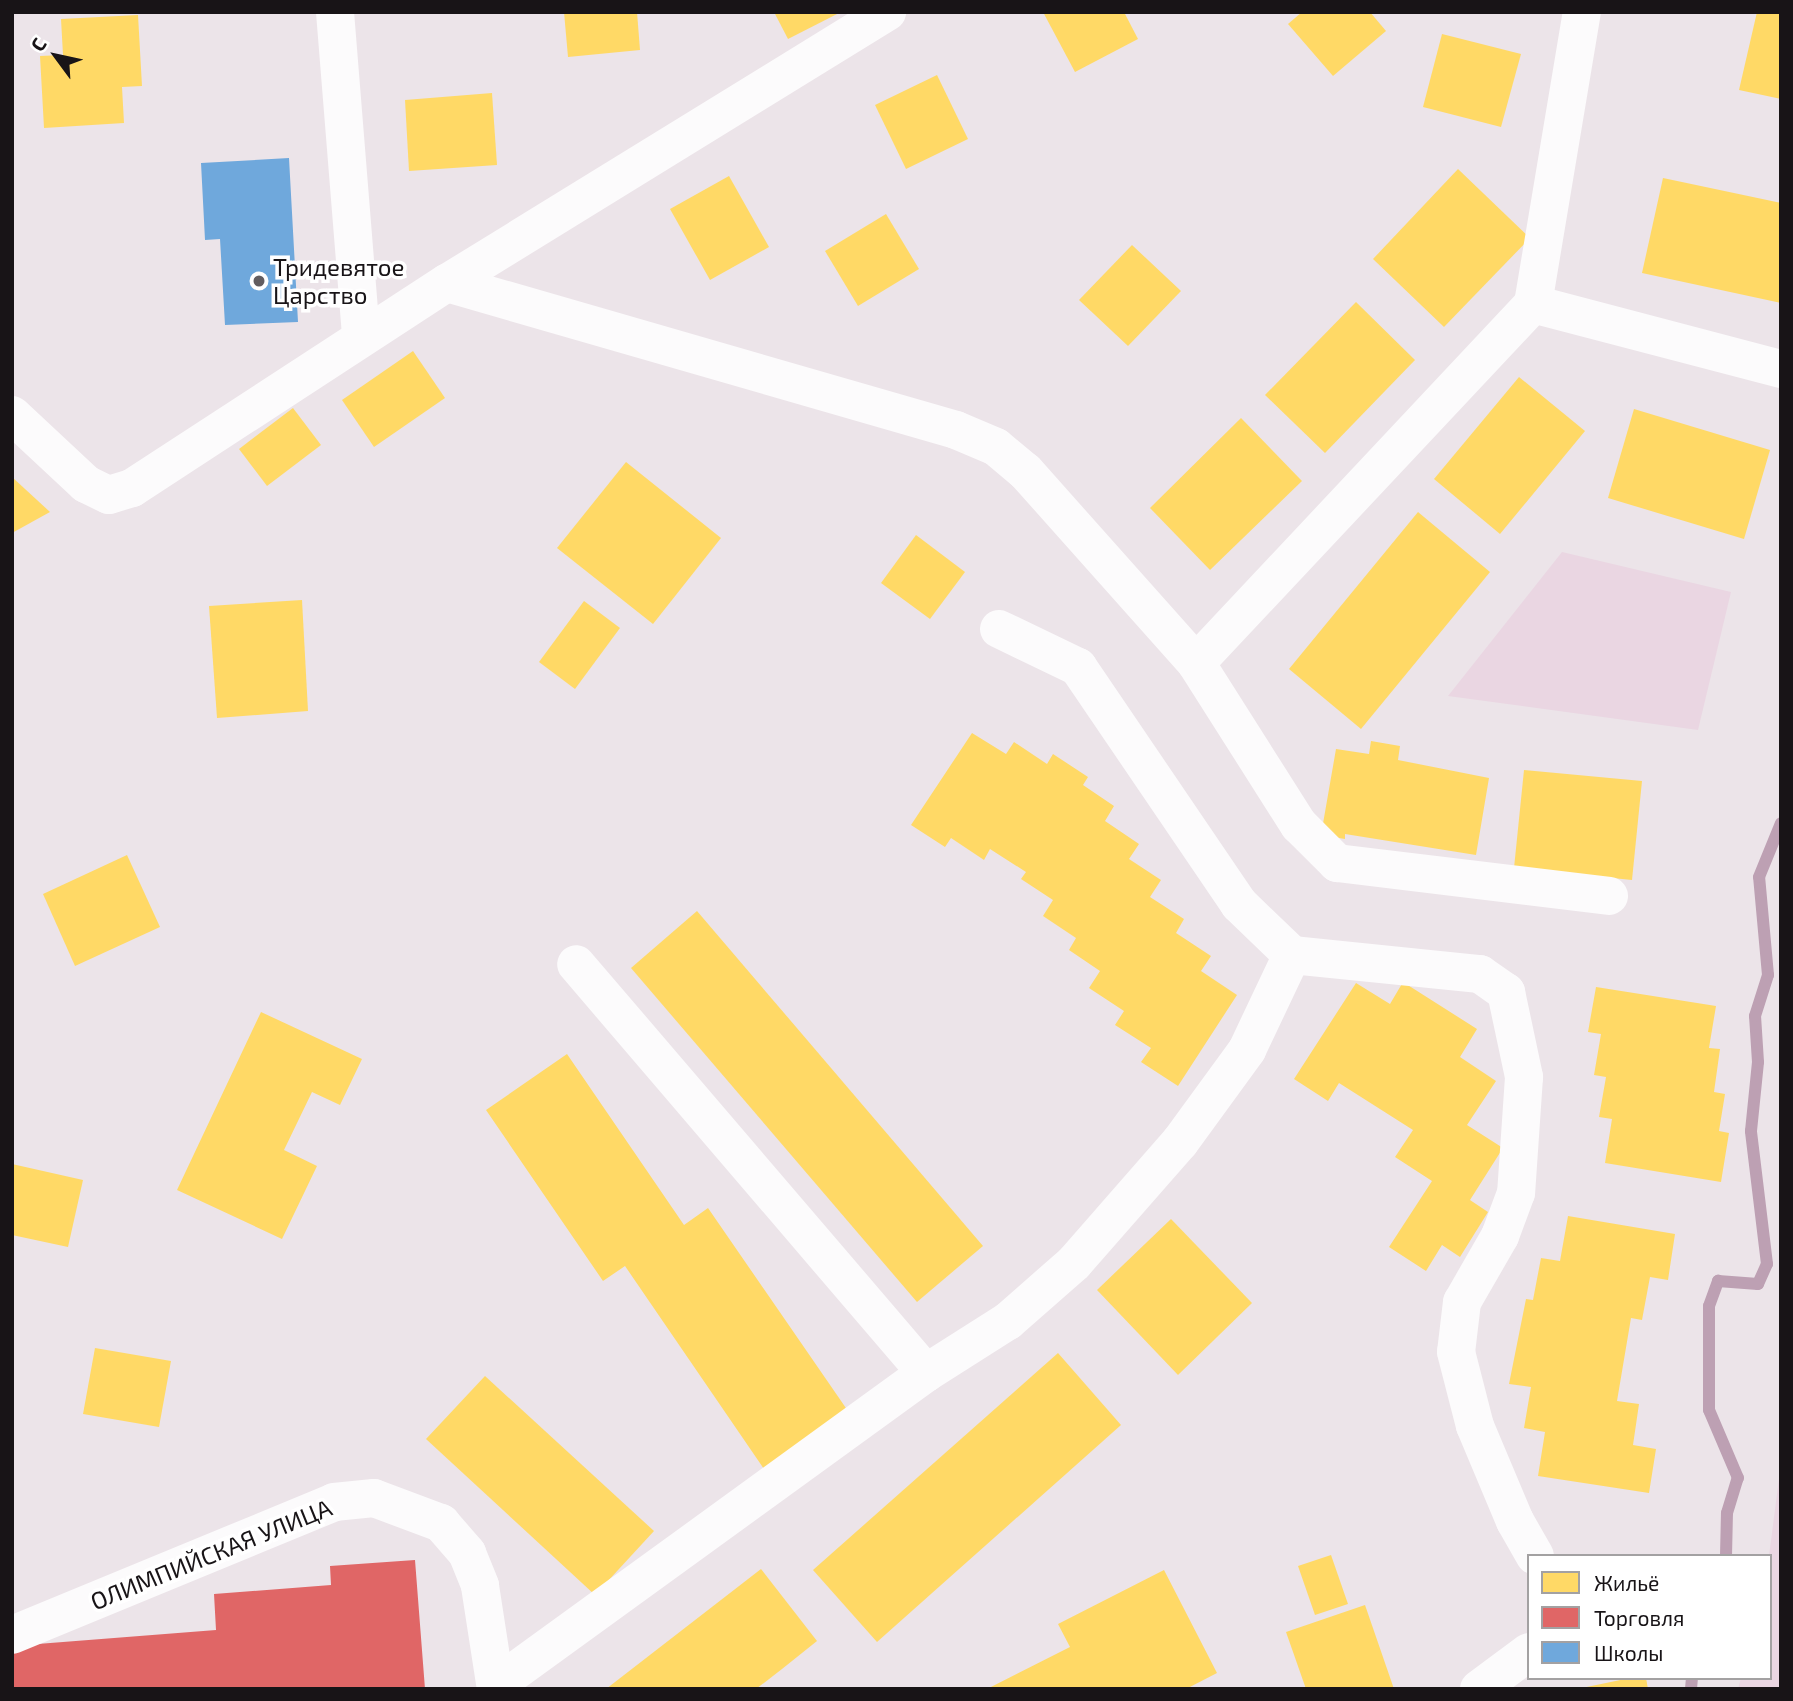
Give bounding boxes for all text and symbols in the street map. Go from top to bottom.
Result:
north arrow [21,21,91,91]
text: С [25,33,51,55]
place label: Тридевятое Царство [273,253,404,309]
marker: Тридевятое Царство [251,273,267,289]
street label: ОЛИМПИЙСКАЯ УЛИЦА [86,1492,336,1616]
legend [1527,1554,1772,1680]
text: Жильё [1594,1570,1659,1595]
text: Торговля [1594,1605,1684,1630]
text: Школы [1594,1640,1663,1665]

